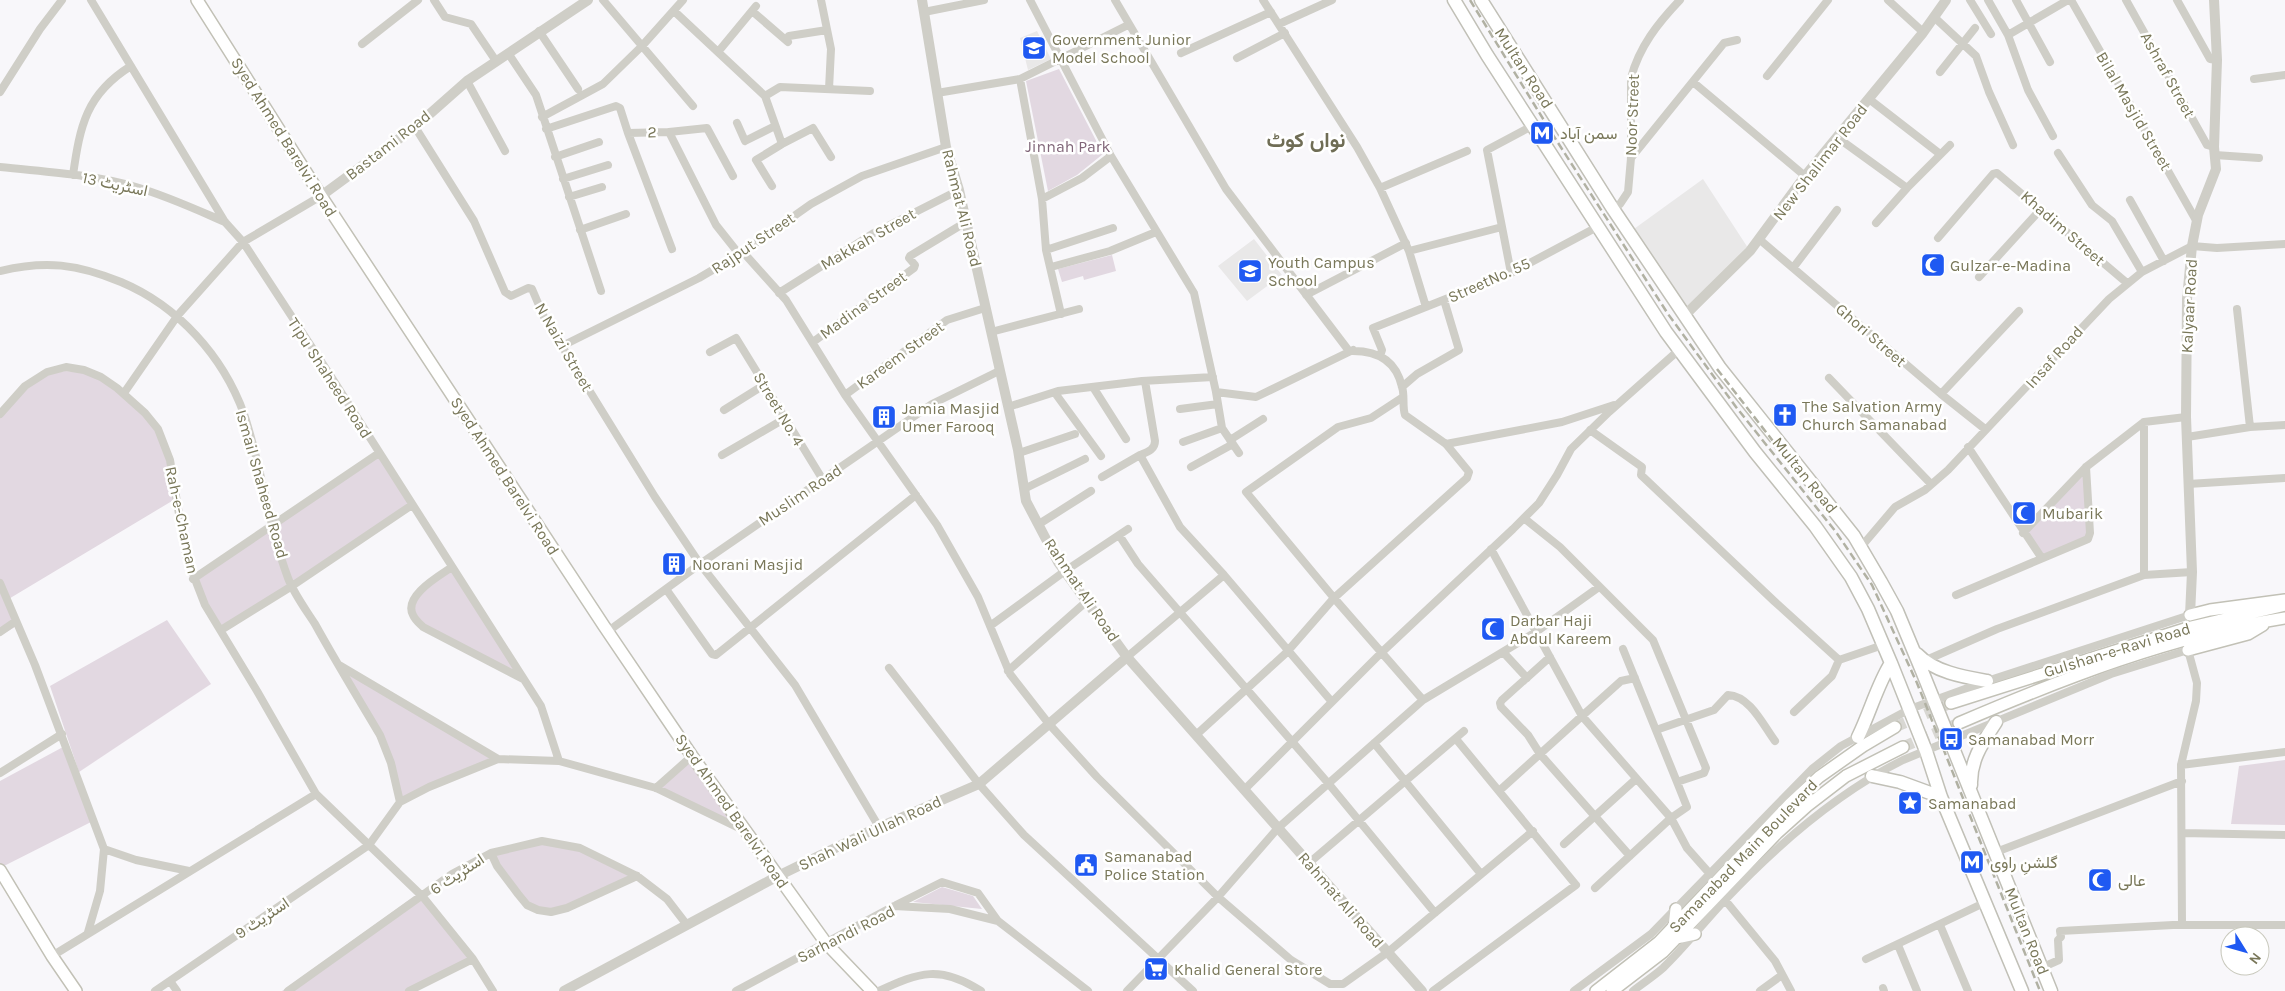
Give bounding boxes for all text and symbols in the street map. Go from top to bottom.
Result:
street label: Multan Road [1491,24,1557,112]
street label: Ashraf Street [2137,29,2199,121]
place label: Government Junior Model School [1052,30,1191,67]
school or university icon: Government Junior Model School [1021,35,1047,61]
street label: Bilal Masjid Street [2092,48,2176,174]
street label: Syed Ahmed Barelvi Road [227,54,341,220]
street label: Noor Street [1621,74,1643,156]
street label: New Shalimar Road [1769,100,1871,224]
street label: Bastami Road [342,106,434,184]
metro station icon: سمن آباد [1529,120,1555,146]
street label: 2 [647,122,657,142]
place label: سمن آباد [1560,124,1617,144]
district label: نواں کوٹ [1267,128,1345,153]
park label: Jinnah Park [1025,137,1111,156]
street label: Rahmat Ali Road [938,147,986,269]
street label: اسٹریٹ 13 [80,168,149,201]
street label: Khadim Street [2017,186,2109,270]
street label: Makkah Street [817,204,919,274]
street label: Rajput Street [708,208,798,278]
mosque icon: Gulzar-e-Madina [1920,252,1946,278]
place label: Youth Campus School [1268,253,1375,290]
street label: StreetNo. 55 [1445,253,1533,307]
place label: Gulzar-e-Madina [1950,256,2071,275]
school or university icon: Youth Campus School [1237,258,1263,284]
street label: Kalyaar Road [2177,258,2201,354]
street label: Madina Street [816,267,910,343]
street label: N Naizi Street [531,299,597,395]
street label: Ghori Street [1832,299,1910,371]
street label: Tipu Shaheed Road [284,314,376,442]
street label: Kareem Street [853,317,947,393]
street label: Insaf Road [2021,322,2087,392]
street label: Street No. 4 [749,369,809,450]
street label: Syed Ahmed Barelvi Road [447,393,563,559]
place label: The Salvation Army Church Samanabad [1802,397,1947,434]
place label: Jamia Masjid Umer Farooq [902,399,1000,436]
church icon: The Salvation Army Church Samanabad [1772,402,1798,428]
building icon: Jamia Masjid Umer Farooq [871,404,897,430]
street label: Ismail Shaheed Road [232,407,292,561]
street label: Multan Road [1768,433,1842,517]
street label: Muslim Road [755,460,845,530]
street label: Rah-e-Chaman [161,465,203,575]
mosque icon: Mubarik [2011,500,2037,526]
place label: Mubarik [2042,504,2103,523]
street label: Rahmat Ali Road [1040,535,1124,645]
building icon: Noorani Masjid [661,551,687,577]
place label: Noorani Masjid [692,555,803,574]
place label: Darbar Haji Abdul Kareem [1510,611,1612,648]
mosque icon: Darbar Haji Abdul Kareem [1480,616,1506,642]
street label: Gulshan-e-Ravi Road [2041,619,2193,681]
bus stop icon: Samanabad Morr [1938,726,1964,752]
street label: Syed Ahmed Barelvi Road [671,730,793,892]
place label: Samanabad Morr [1968,730,2094,749]
street label: Samanabad Main Boulevard [1665,775,1821,937]
place icon: Samanabad [1897,790,1923,816]
street label: Shah Wali Ullah Road [795,791,945,875]
place label: Samanabad [1928,794,2017,813]
place label: Samanabad Police Station [1104,847,1205,884]
street label: Rahmat Ali Road [1294,848,1388,952]
street label: اسٹریٹ 6 [426,849,488,899]
metro station icon: گلشنِ راوی [1959,849,1985,875]
public building icon: Samanabad Police Station [1073,852,1099,878]
place label: گلشنِ راوی [1990,853,2058,875]
mosque icon: عالی [2087,867,2113,893]
place label: عالی [2118,871,2146,891]
street label: Multan Road [2001,884,2053,978]
street label: اسٹریٹ 9 [231,893,293,944]
street label: Sarhandi Road [794,901,898,967]
north arrow [2220,926,2270,976]
text: N [2245,949,2265,968]
supermarket icon: Khalid General Store [1143,956,1169,982]
place label: Khalid General Store [1174,960,1322,979]

